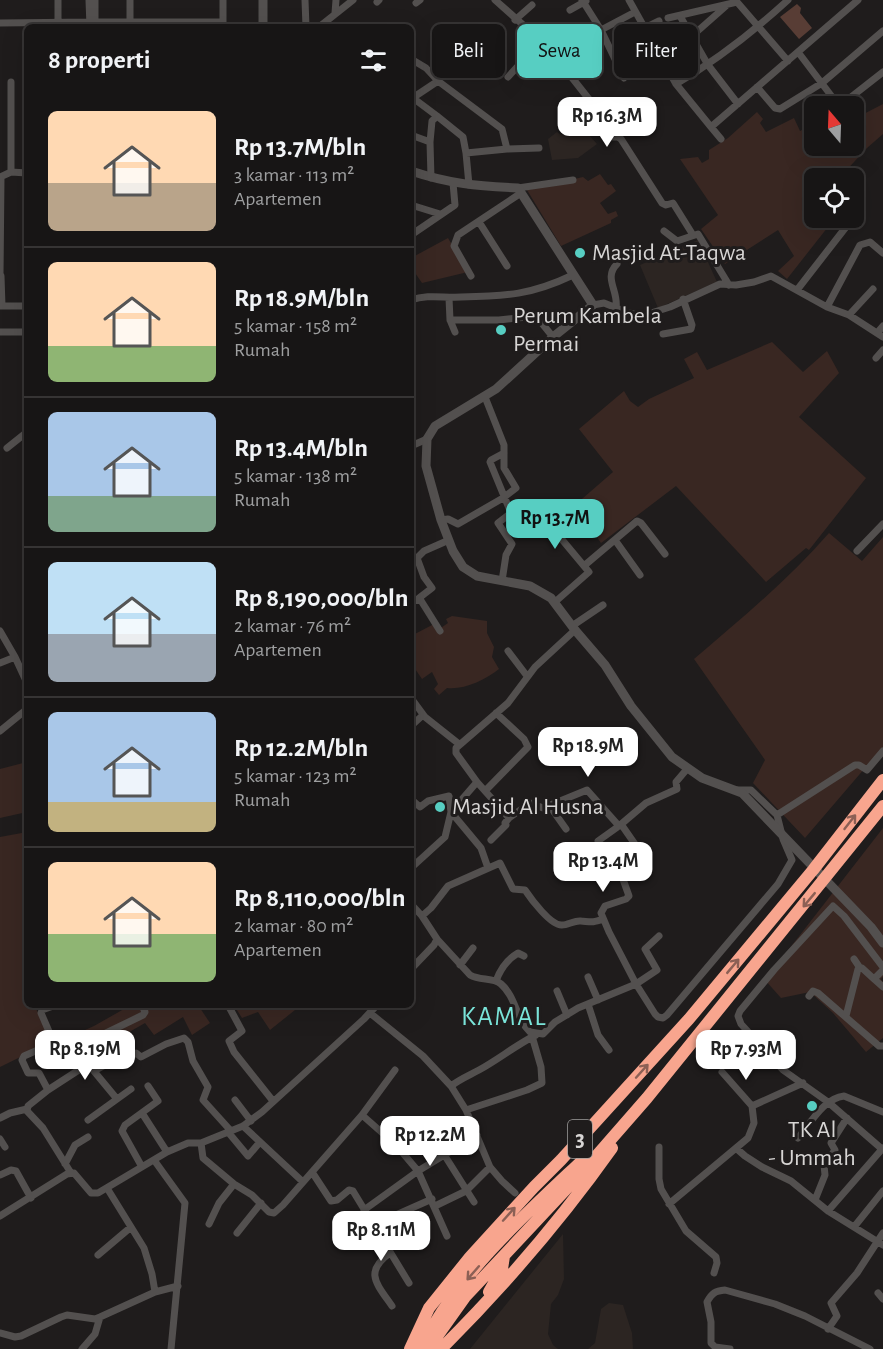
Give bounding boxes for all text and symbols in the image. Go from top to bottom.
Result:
chip: Beli [432,24,505,78]
chip: Sewa [517,24,602,78]
chip: Filter [614,24,698,78]
icon: filters [357,44,390,77]
text: 8 properti [48,47,150,73]
north arrow [804,96,864,156]
map controls [804,96,864,228]
pin: Rp 16.3M [545,97,669,148]
text: Rp 16.3M [572,106,642,126]
text: Rp 13.7M/bln [234,134,366,160]
icon: home [96,135,168,207]
text: 3 kamar · 113 m² [234,165,354,185]
button: locate [804,168,864,228]
text: Apartemen [234,189,322,209]
place label: Masjid At-Taqwa [592,241,746,265]
marker: Masjid At-Taqwa [573,246,587,260]
text: Rp 18.9M/bln [234,285,369,311]
icon: home [96,286,168,358]
place label: Perum Kambela Permai [513,304,662,356]
text: 5 kamar · 158 m² [234,316,357,336]
marker: Perum Kambela Permai [494,323,508,337]
text: Rumah [234,340,290,360]
text: Rp 13.4M/bln [234,435,368,461]
icon: home [96,436,168,508]
text: 5 kamar · 138 m² [234,466,357,486]
text: Rumah [234,490,290,510]
pin: Rp 13.7M [493,499,617,550]
text: Rp 13.7M [520,508,590,528]
text: Rp 8,190,000/bln [234,585,409,611]
icon: home [96,586,168,658]
text: 2 kamar · 76 m² [234,616,351,636]
text: Apartemen [234,640,322,660]
pin: Rp 18.9M [526,727,650,778]
text: Rp 12.2M/bln [234,735,368,761]
icon: home [96,736,168,808]
text: Rp 18.9M [552,736,624,756]
text: 5 kamar · 123 m² [234,766,357,786]
text: Rumah [234,790,290,810]
place label: Masjid Al Husna [452,795,604,819]
marker: Masjid Al Husna [433,800,447,814]
one-way arrow [844,814,857,830]
pin: Rp 13.4M [541,842,665,893]
text: Rp 13.4M [567,851,639,871]
text: Rp 8,110,000/bln [234,885,405,911]
icon: home [96,886,168,958]
one-way arrow [802,892,816,907]
text: 2 kamar · 80 m² [234,916,353,936]
text: Apartemen [234,940,322,960]
one-way arrow [726,959,740,974]
district label: KAMAL [461,1003,547,1030]
pin: Rp 8.19M [23,1030,147,1081]
pin: Rp 7.93M [684,1030,808,1081]
text: Rp 8.19M [49,1039,121,1059]
text: Rp 7.93M [710,1039,782,1059]
one-way arrow [635,1064,649,1079]
marker: TK Al - Ummah [805,1099,819,1113]
pin: Rp 12.2M [368,1116,492,1167]
place label: TK Al - Ummah [768,1118,856,1170]
road number: 3 [568,1120,592,1158]
text: Rp 12.2M [394,1125,466,1145]
one-way arrow [502,1207,516,1222]
pin: Rp 8.11M [319,1211,443,1262]
text: Rp 8.11M [346,1220,416,1240]
one-way arrow [466,1265,480,1280]

